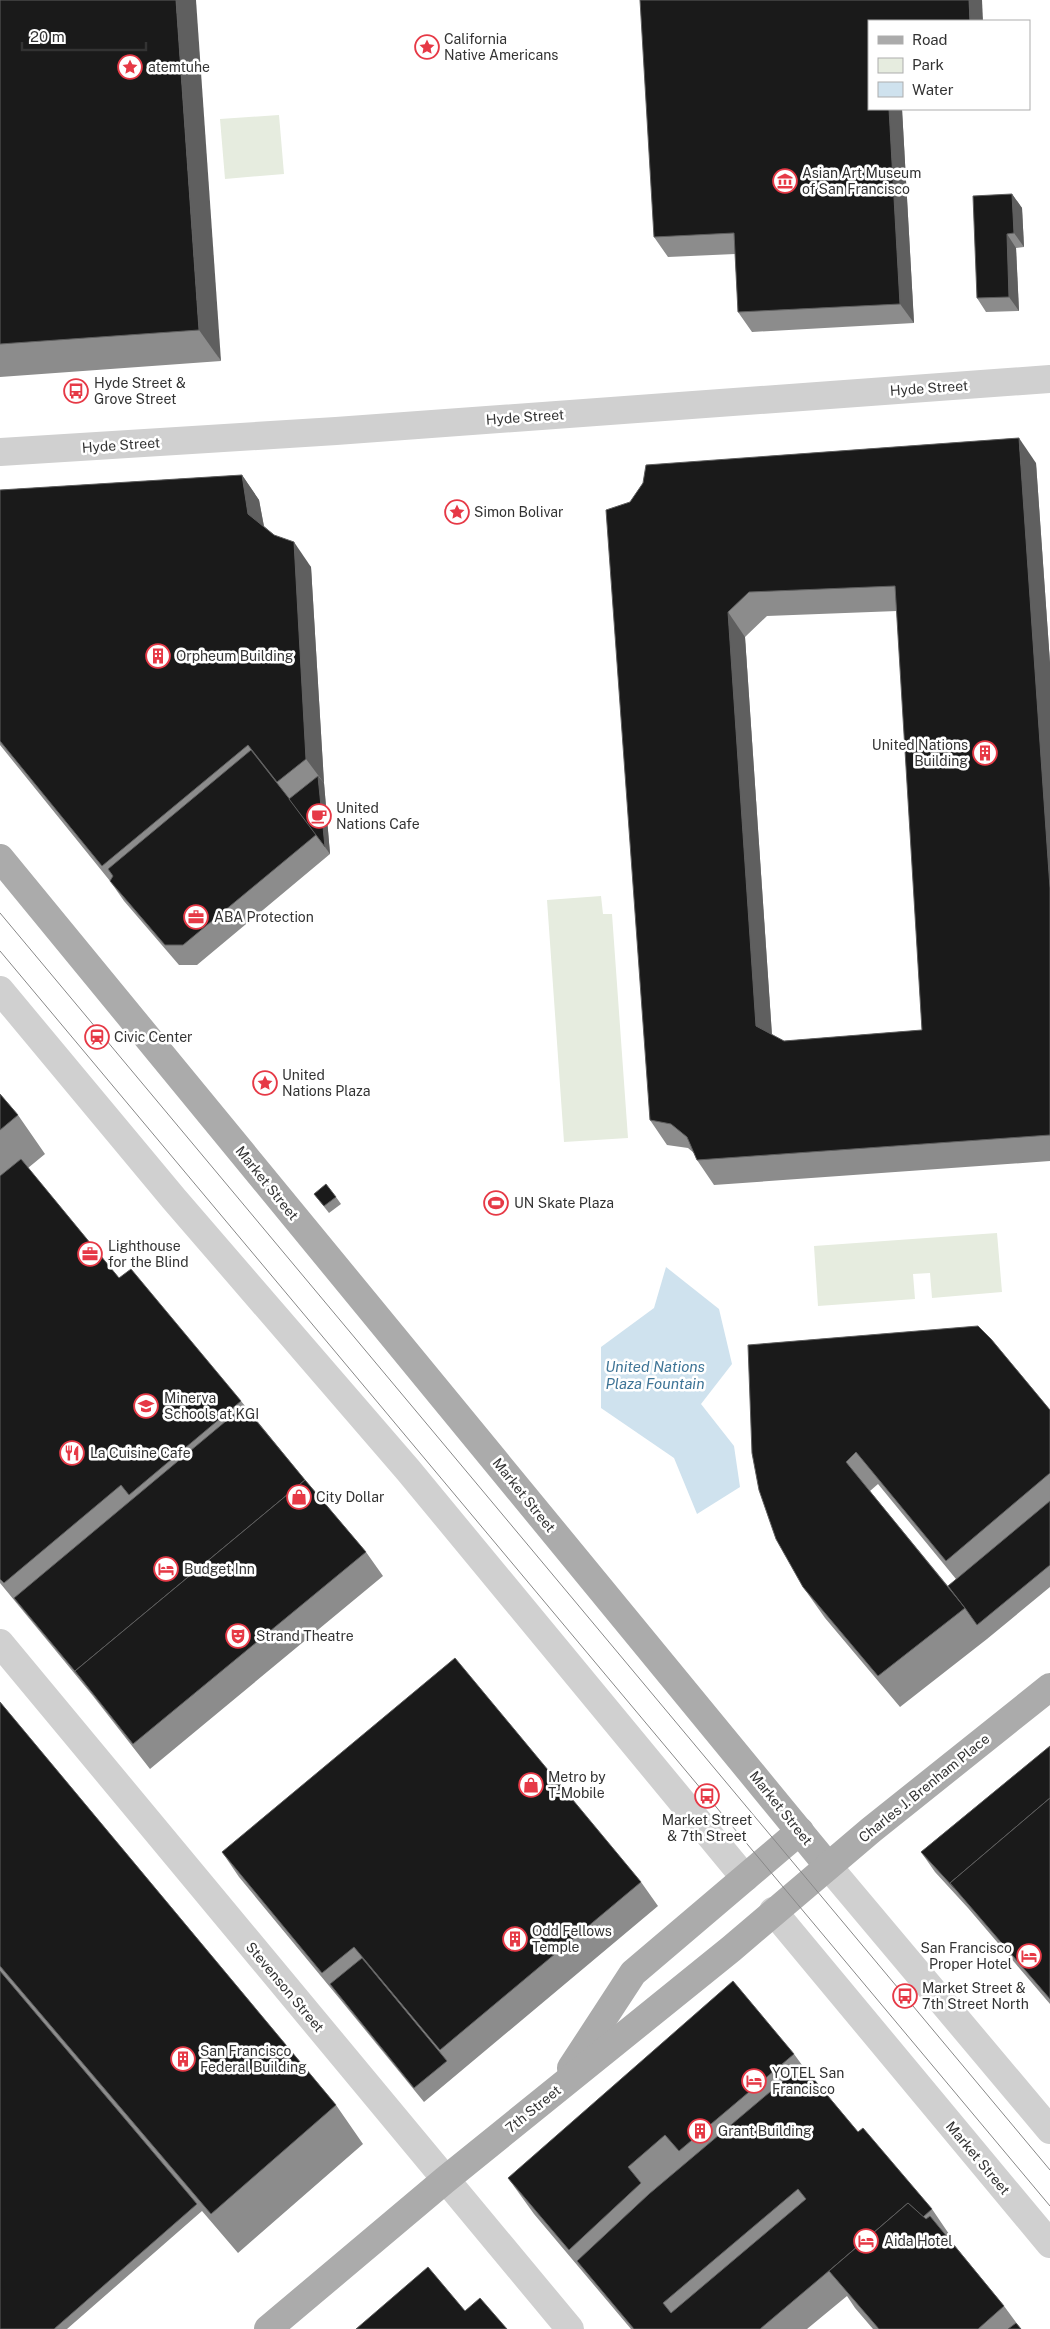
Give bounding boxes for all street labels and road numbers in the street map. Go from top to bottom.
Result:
street label: Hyde Street [889,377,969,399]
street label: Hyde Street [485,406,565,428]
street label: Hyde Street [81,434,161,456]
street label: Market Street [232,1143,302,1223]
street label: Market Street [489,1455,559,1535]
street label: Charles J. Brenham Place [856,1730,993,1846]
street label: Market Street [746,1768,816,1848]
street label: Stevenson Street [243,1939,327,2035]
street label: 7th Street [502,2082,564,2136]
street label: Market Street [943,2118,1013,2198]

